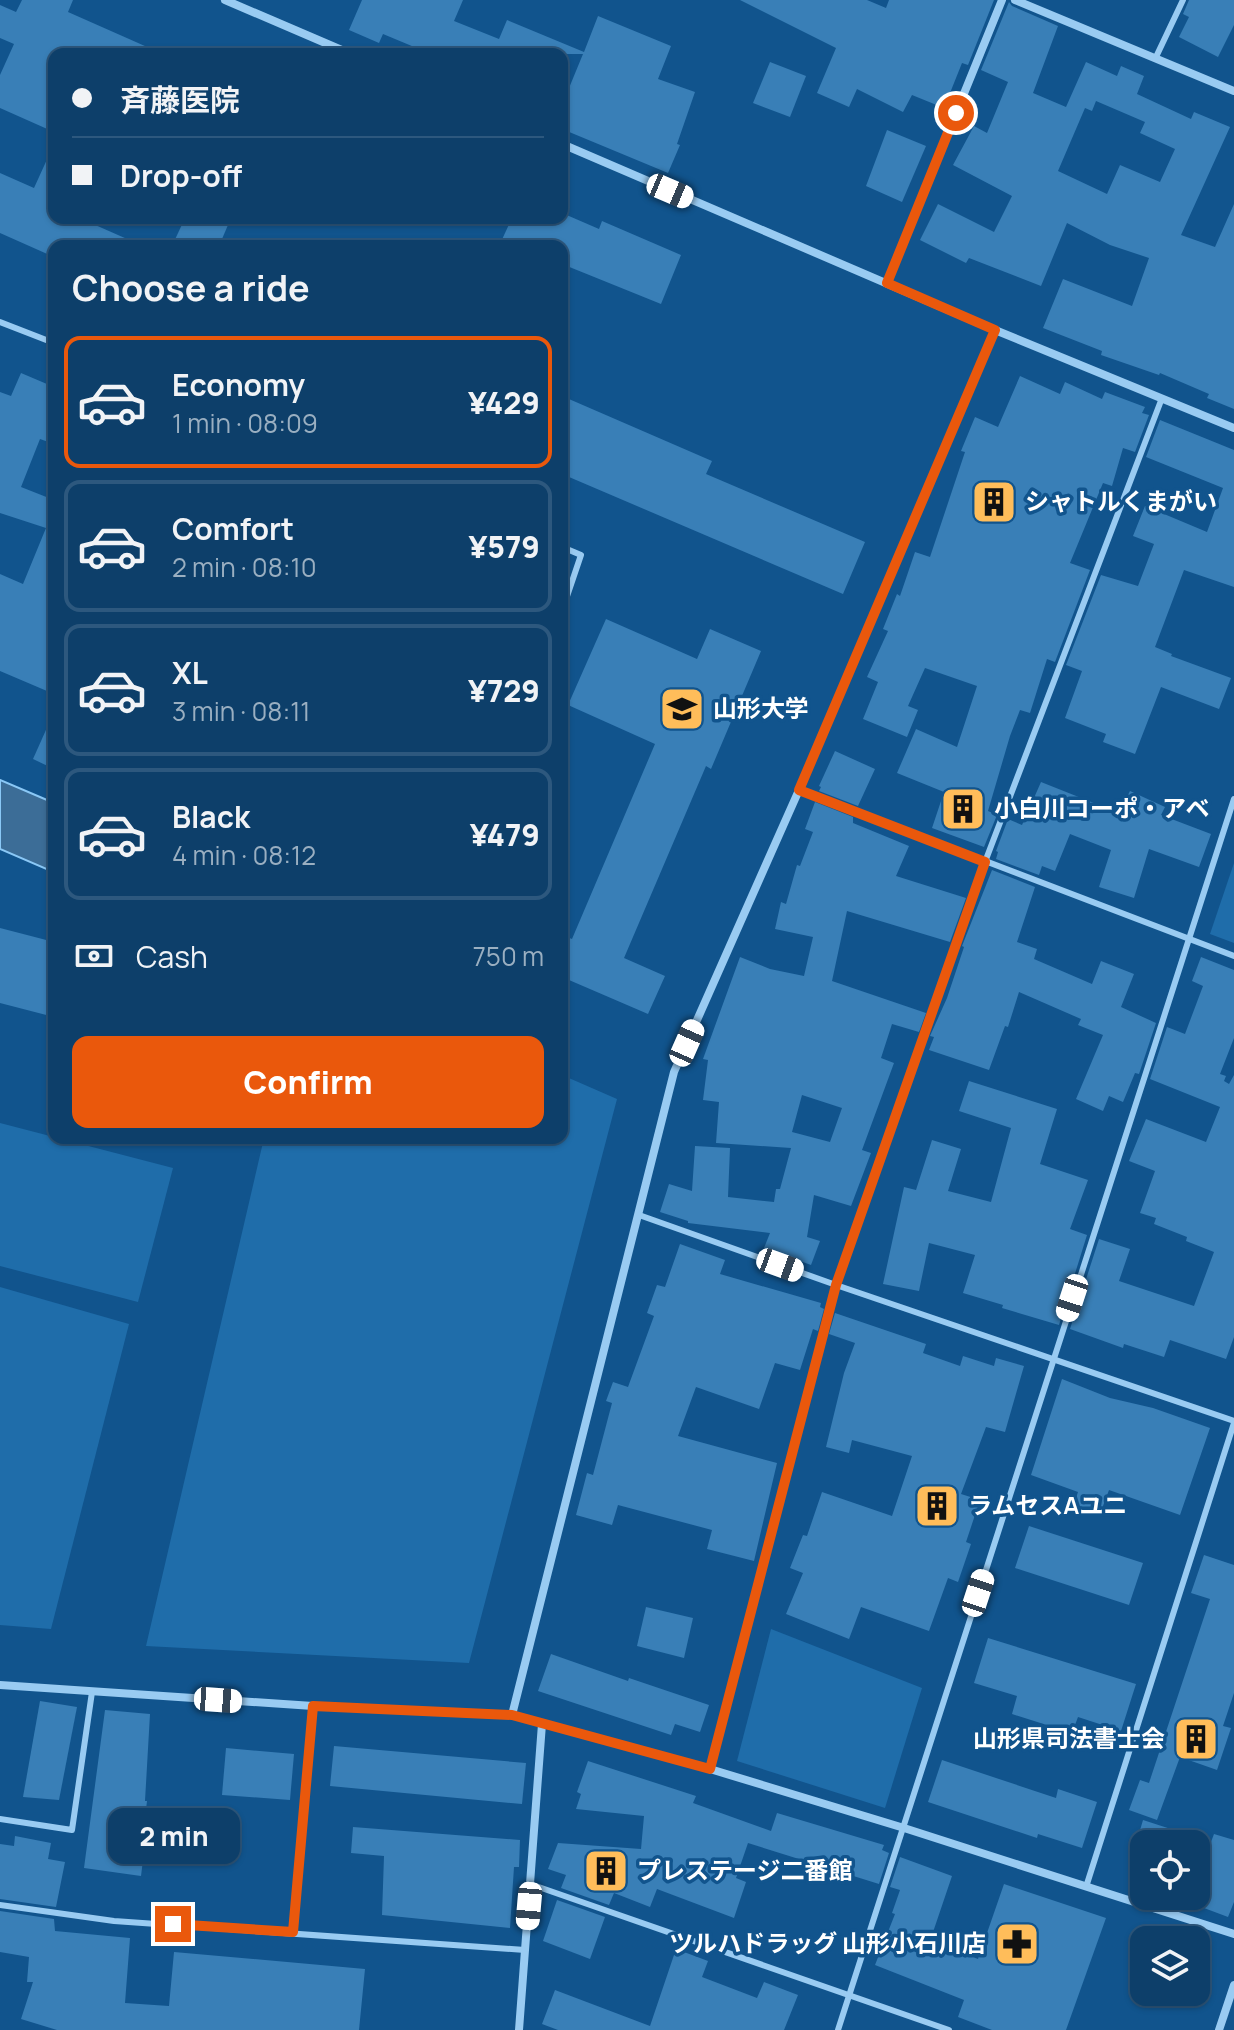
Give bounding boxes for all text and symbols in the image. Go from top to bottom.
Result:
text: 斉藤医院 [120,79,240,120]
route start [938,95,974,131]
text: Drop-off [120,155,242,196]
car [643,171,697,211]
text: Choose a ride [72,263,310,312]
text: Economy [172,364,305,405]
icon: car [76,366,148,438]
text: ¥429 [468,382,540,423]
text: 1 min · 08:09 [172,405,318,441]
building icon: シャトルくまがい [970,478,1018,526]
place label: シャトルくまがい [1025,484,1217,517]
text: Comfort [172,508,294,549]
icon: car [76,510,148,582]
text: ¥579 [468,526,540,567]
text: 2 min · 08:10 [172,549,317,585]
text: XL [172,652,208,693]
icon: car [76,654,148,726]
text: ¥729 [468,670,540,711]
school or university icon: 山形大学 [658,685,706,733]
place label: 山形大学 [713,691,809,724]
text: 3 min · 08:11 [172,693,310,729]
building icon: 小白川コーポ・アベ [939,785,987,833]
place label: 小白川コーポ・アベ [994,791,1210,824]
text: Black [172,796,250,837]
icon: car [76,798,148,870]
text: ¥479 [470,814,540,855]
text: 4 min · 08:12 [172,837,316,873]
icon: cash [72,934,116,978]
text: Cash [136,936,208,977]
text: 750 m [473,938,544,974]
car [666,1016,708,1070]
button: Confirm [72,1036,544,1128]
car [753,1246,807,1284]
car [1053,1271,1091,1325]
building icon: ラムセスAユニ [913,1482,961,1530]
place label: ラムセスAユニ [968,1488,1127,1521]
car [959,1566,997,1620]
car [193,1686,243,1714]
building icon: 山形県司法書士会 [1172,1715,1220,1763]
place label: 山形県司法書士会 [973,1721,1165,1754]
callout: 2 min [107,1808,239,1864]
text: 2 min [140,1818,208,1854]
map controls [1130,1830,1210,2006]
button: locate [1130,1830,1210,1910]
building icon: プレステージ二番館 [582,1847,630,1895]
place label: プレステージ二番館 [637,1853,853,1886]
car [515,1881,543,1931]
route end [155,1906,191,1942]
pharmacy icon: ツルハドラッグ 山形小石川店 [993,1920,1041,1968]
place label: ツルハドラッグ 山形小石川店 [669,1926,986,1959]
button: layers [1130,1926,1210,2006]

